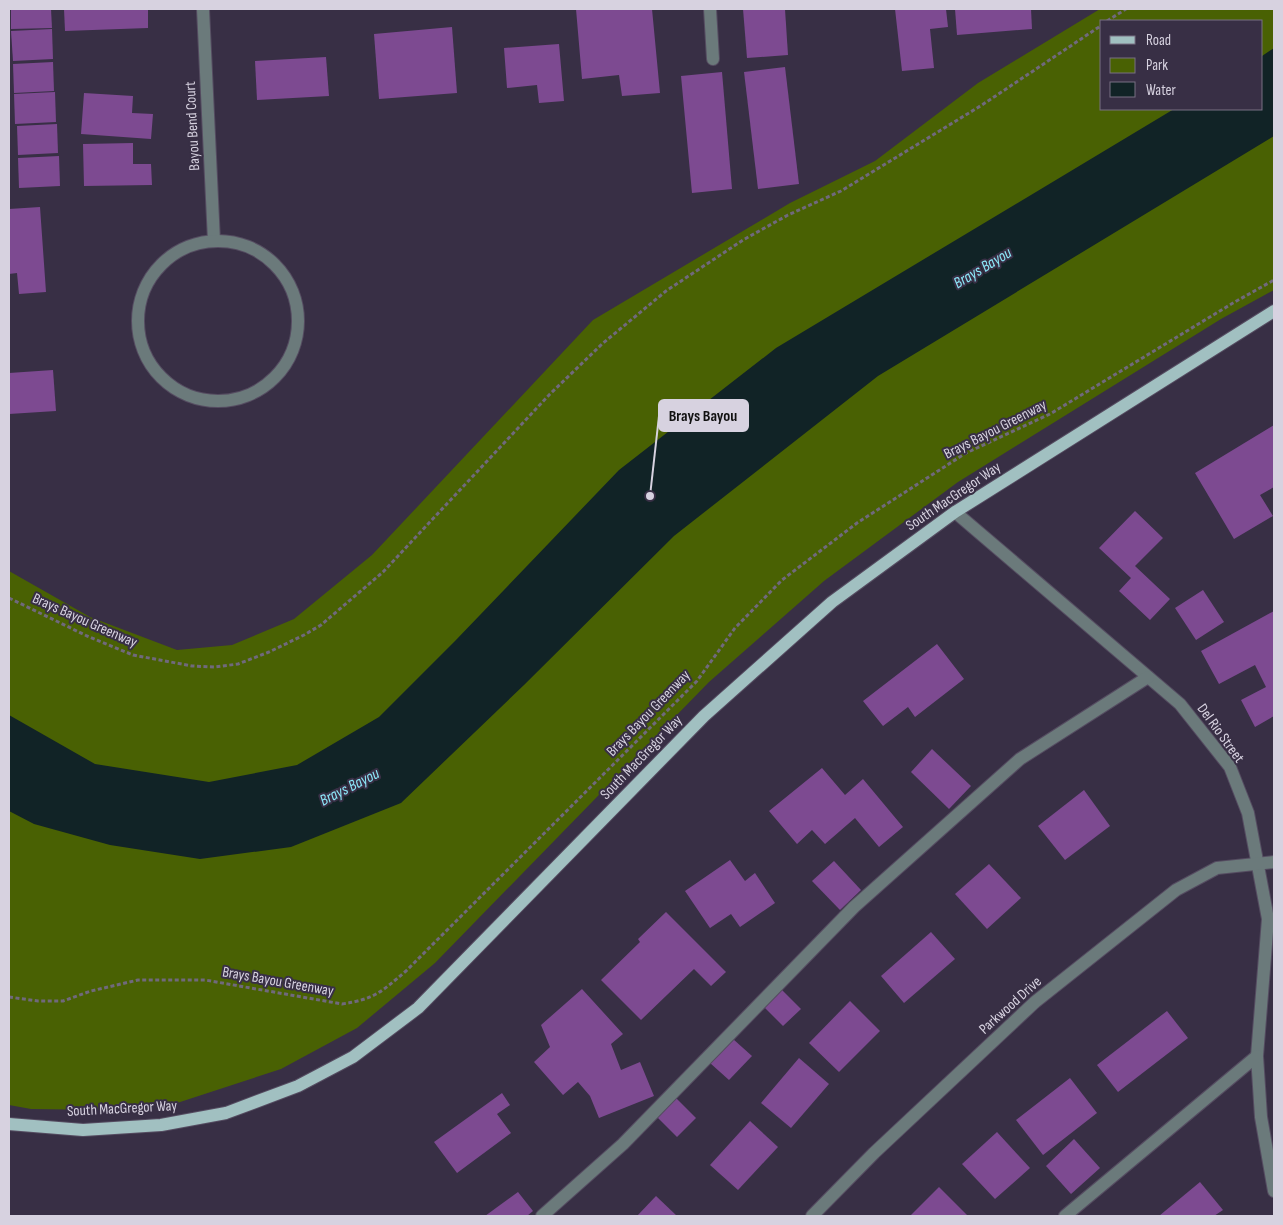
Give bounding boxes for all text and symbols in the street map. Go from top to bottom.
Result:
legend [1100,20,1263,110]
text: Road [1146,31,1171,50]
text: Park [1146,56,1168,75]
street label: Bayou Bend Court [181,80,204,171]
text: Water [1146,81,1177,100]
water label: Brays Bayou [950,243,1016,293]
street label: Brays Bayou Greenway [941,395,1050,463]
callout: Brays Bayou [659,400,748,431]
text: Brays Bayou [669,407,737,426]
street label: South MacGregor Way [902,458,1004,535]
street label: Brays Bayou Greenway [29,589,140,652]
street label: Brays Bayou Greenway [602,666,694,760]
street label: Del Rio Street [1193,700,1249,767]
street label: South MacGregor Way [596,711,687,804]
water label: Brays Bayou [317,764,383,810]
street label: Brays Bayou Greenway [221,962,335,1001]
street label: Parkwood Drive [975,972,1046,1038]
street label: South MacGregor Way [66,1096,178,1121]

